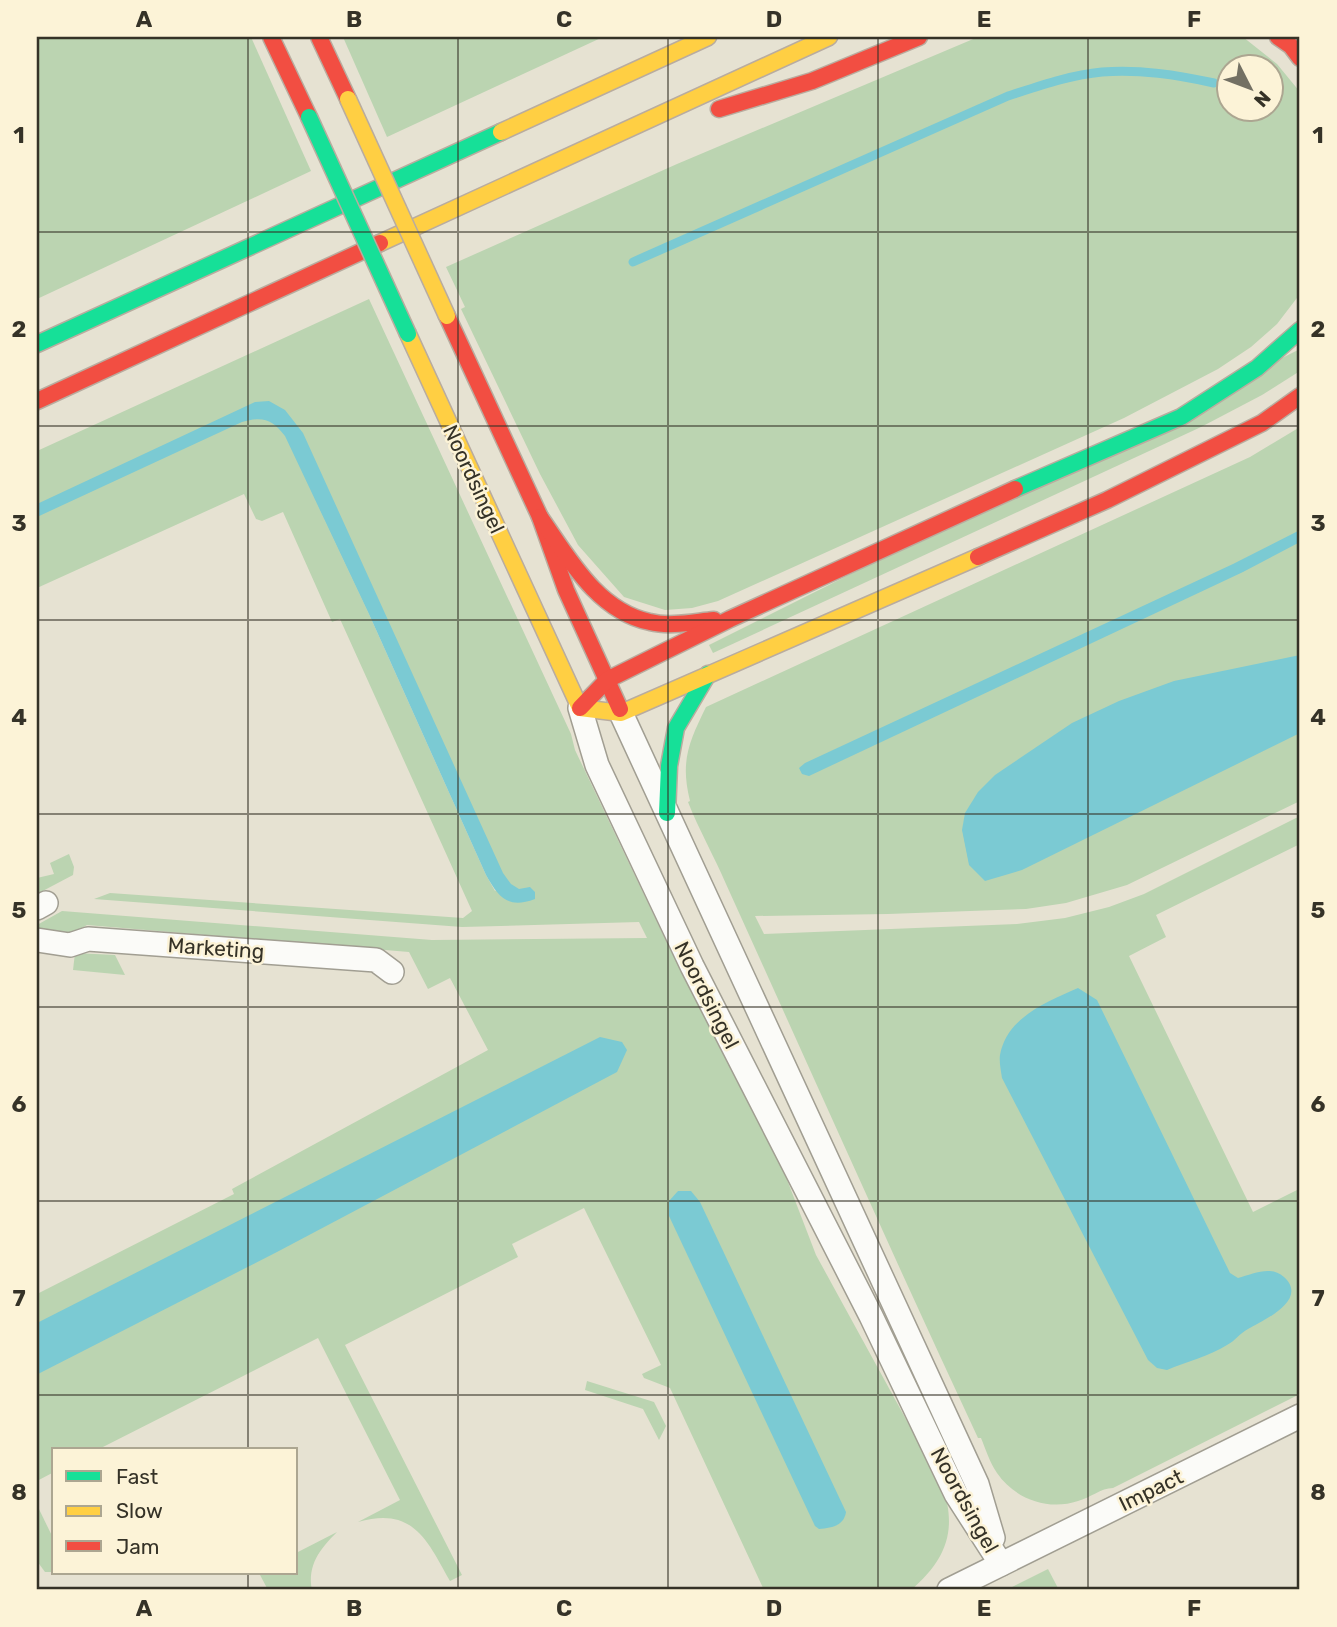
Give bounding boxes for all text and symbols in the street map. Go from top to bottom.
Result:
text: A [136,5,153,33]
text: B [346,5,362,33]
text: C [556,5,572,33]
text: D [766,5,782,33]
text: E [977,5,991,33]
text: F [1187,5,1201,33]
north arrow [1214,52,1284,122]
text: N [1249,86,1275,112]
text: 1 [13,121,25,149]
text: 1 [1312,121,1324,149]
text: 2 [12,315,26,343]
text: 2 [1311,315,1325,343]
street label: Noordsingel [438,421,510,537]
text: 3 [11,509,27,537]
text: 3 [1310,509,1326,537]
text: 4 [11,703,27,731]
text: 4 [1310,703,1326,731]
text: 5 [12,896,27,924]
text: 5 [1311,896,1326,924]
street label: Marketing [167,932,265,964]
street label: Noordsingel [669,937,745,1053]
text: 6 [12,1090,27,1118]
text: 6 [1311,1090,1326,1118]
text: 7 [12,1284,26,1312]
text: 7 [1311,1284,1325,1312]
street label: Noordsingel [926,1443,1004,1557]
legend [52,1448,298,1574]
text: Fast [116,1464,158,1489]
street label: Impact [1115,1464,1187,1516]
text: 8 [11,1478,27,1506]
text: 8 [1310,1478,1326,1506]
text: Slow [116,1498,163,1523]
text: Jam [116,1534,160,1559]
text: A [136,1594,153,1622]
text: B [346,1594,362,1622]
text: C [556,1594,572,1622]
text: D [766,1594,782,1622]
text: E [977,1594,991,1622]
text: F [1187,1594,1201,1622]

